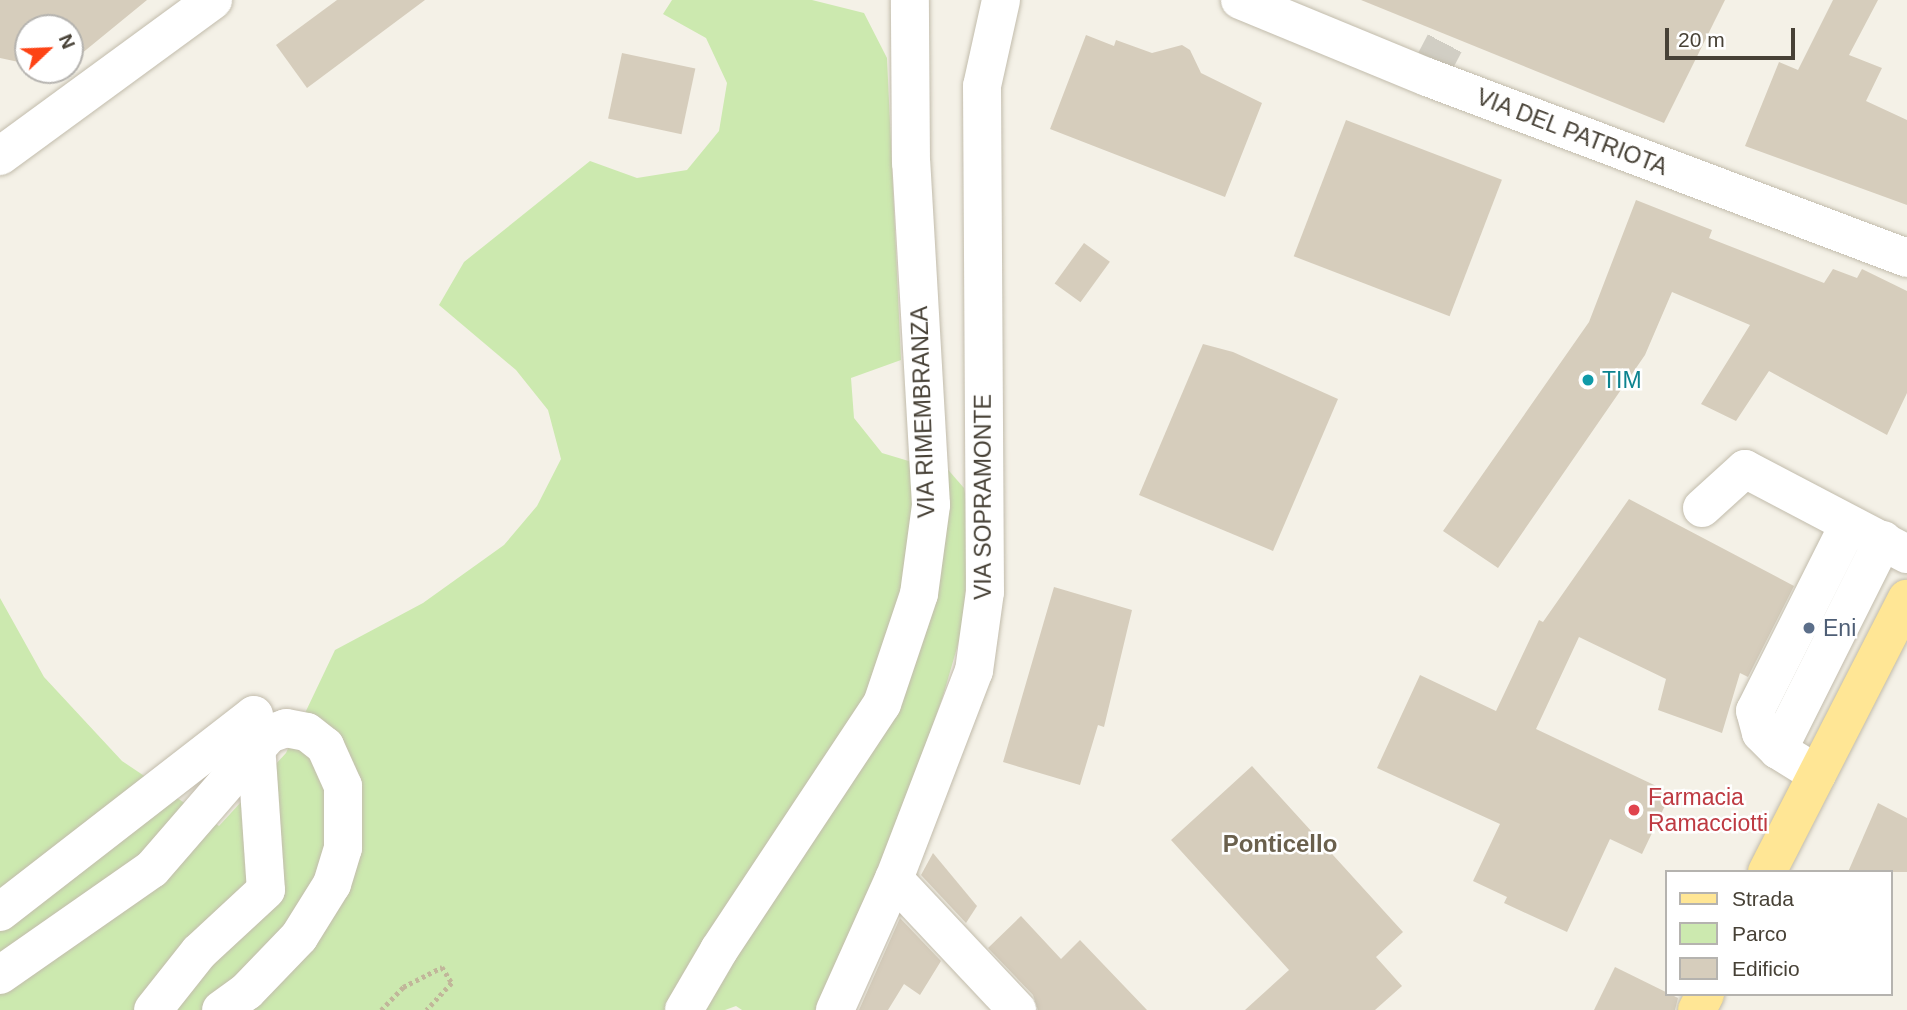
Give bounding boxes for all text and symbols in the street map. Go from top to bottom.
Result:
north arrow [14,14,84,84]
scale bar [1669,14,1798,58]
text: 20 m [1678,28,1725,51]
text: N [55,31,79,52]
street label: VIA DEL PATRIOTA [1472,82,1672,182]
street label: VIA RIMEMBRANZA [905,305,941,519]
place label: TIM [1602,366,1642,394]
marker: TIM [1580,372,1596,388]
street label: VIA SOPRAMONTE [969,393,997,601]
place label: Eni [1823,614,1856,642]
marker: Eni [1801,620,1817,636]
place label: Farmacia Ramacciotti [1648,783,1768,837]
marker: Farmacia Ramacciotti [1626,802,1642,818]
district label: Ponticello [1223,830,1337,858]
legend [1666,870,1893,996]
text: Strada [1732,887,1794,910]
text: Parco [1732,922,1787,945]
text: Edificio [1732,957,1800,980]

